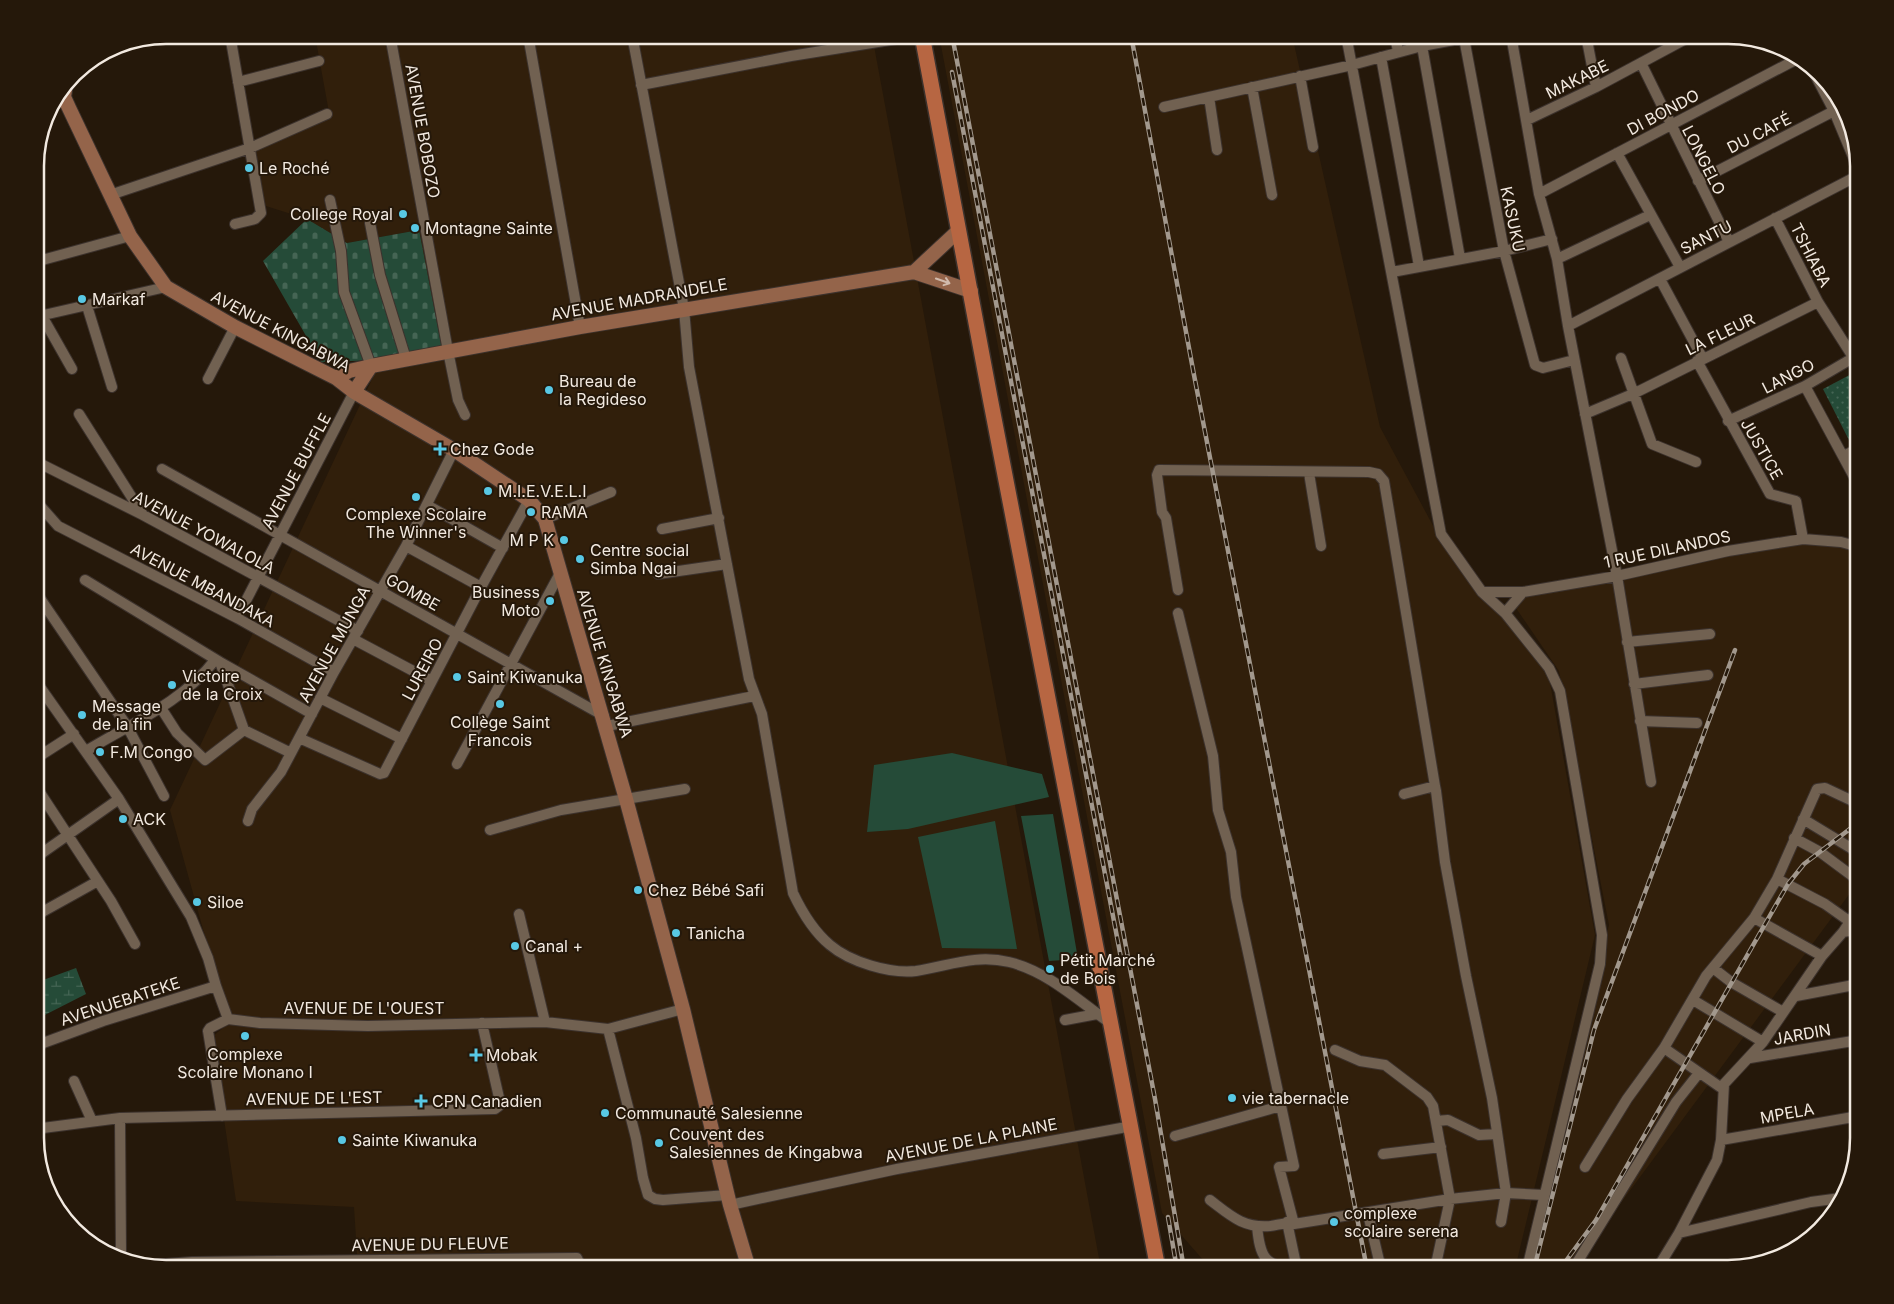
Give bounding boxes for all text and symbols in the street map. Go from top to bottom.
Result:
street label: MAKABE [1542,55,1612,103]
street label: AVENUE BOBOZO [401,62,445,200]
street label: DI BONDO [1623,85,1703,139]
street label: DU CAFÉ [1724,108,1794,158]
street label: LONGELO [1678,122,1730,198]
place label: Le Roché [259,158,329,178]
marker: Le Roché [243,162,255,174]
street label: KASUKU [1496,184,1530,254]
place label: College Royal [290,204,393,224]
marker: College Royal [397,208,409,220]
street label: SANTU [1677,215,1735,259]
place label: Montagne Sainte [425,218,553,238]
street label: TSHIABA [1786,220,1836,290]
marker: Montagne Sainte [409,222,421,234]
street label: AVENUE MADRANDELE [549,274,729,324]
one-way arrow [934,277,950,286]
street label: AVENUE KINGABWA [208,286,354,376]
place label: Markaf [92,289,145,309]
marker: Markaf [76,293,88,305]
street label: LA FLEUR [1682,309,1758,359]
street label: LANGO [1758,354,1818,398]
place label: Bureau de la Regideso [559,371,647,409]
marker: Bureau de la Regideso [543,384,555,396]
street label: AVENUE BUFFLE [257,410,335,532]
street label: JUSTICE [1737,415,1787,483]
place label: Chez Gode [450,439,534,459]
marker: Chez Gode [434,443,446,455]
place label: M.I.E.V.E.L.I [498,481,586,501]
marker: M.I.E.V.E.L.I [482,485,494,497]
street label: AVENUE YOWALOLA [130,486,278,578]
marker: Complexe Scolaire The Winner's [410,491,422,503]
place label: RAMA [541,502,588,522]
place label: Complexe Scolaire The Winner's [346,504,486,542]
marker: RAMA [525,506,537,518]
street label: 1 RUE DILANDOS [1602,526,1732,572]
place label: M P K [510,530,554,550]
marker: M P K [558,534,570,546]
street label: AVENUE MBANDAKA [127,538,279,632]
place label: Centre social Simba Ngai [590,540,689,578]
marker: Centre social Simba Ngai [574,553,586,565]
street label: GOMBE [382,569,444,615]
street label: AVENUE MUNGA [294,582,374,706]
place label: Business Moto [472,582,540,620]
street label: AVENUE KINGABWA [573,586,637,740]
marker: Business Moto [544,595,556,607]
street label: LUREIRO [397,634,447,704]
place label: Victoire de la Croix [182,666,263,704]
place label: Saint Kiwanuka [467,667,583,687]
marker: Saint Kiwanuka [451,671,463,683]
marker: Victoire de la Croix [166,679,178,691]
place label: Message de la fin [92,696,161,734]
marker: Collège Saint Francois [494,698,506,710]
marker: Message de la fin [76,709,88,721]
place label: Collège Saint Francois [450,712,550,750]
place label: F.M Congo [110,742,193,762]
marker: F.M Congo [94,746,106,758]
place label: ACK [133,809,166,829]
marker: ACK [117,813,129,825]
place label: Chez Bébé Safi [648,880,764,900]
marker: Chez Bébé Safi [632,884,644,896]
place label: Siloe [207,892,244,912]
marker: Siloe [191,896,203,908]
place label: Tanicha [686,923,745,943]
marker: Tanicha [670,927,682,939]
place label: Canal + [525,936,583,956]
marker: Canal + [509,940,521,952]
place label: Pétit Marché de Bois [1060,950,1155,988]
marker: Pétit Marché de Bois [1044,963,1056,975]
street label: AVENUEBATEKE [58,972,182,1030]
street label: AVENUE DE L'OUEST [283,998,445,1018]
street label: JARDIN [1772,1019,1832,1049]
marker: Complexe Scolaire Monano I [239,1030,251,1042]
place label: Complexe Scolaire Monano I [177,1044,313,1082]
place label: Mobak [486,1045,538,1065]
marker: Mobak [470,1049,482,1061]
street label: AVENUE DE L'EST [245,1087,383,1109]
place label: vie tabernacle [1242,1088,1349,1108]
place label: CPN Canadien [432,1091,542,1111]
marker: vie tabernacle [1226,1092,1238,1104]
marker: CPN Canadien [414,1094,428,1108]
street label: MPELA [1758,1098,1816,1128]
place label: Communauté Salesienne [615,1103,803,1123]
marker: Communauté Salesienne [599,1107,611,1119]
street label: AVENUE DE LA PLAINE [883,1113,1059,1167]
place label: Couvent des Salesiennes de Kingabwa [669,1124,863,1162]
place label: Sainte Kiwanuka [352,1130,477,1150]
marker: Sainte Kiwanuka [336,1134,348,1146]
marker: Couvent des Salesiennes de Kingabwa [653,1137,665,1149]
place label: complexe scolaire serena [1344,1203,1459,1241]
marker: complexe scolaire serena [1328,1216,1340,1228]
street label: AVENUE DU FLEUVE [351,1233,509,1255]

